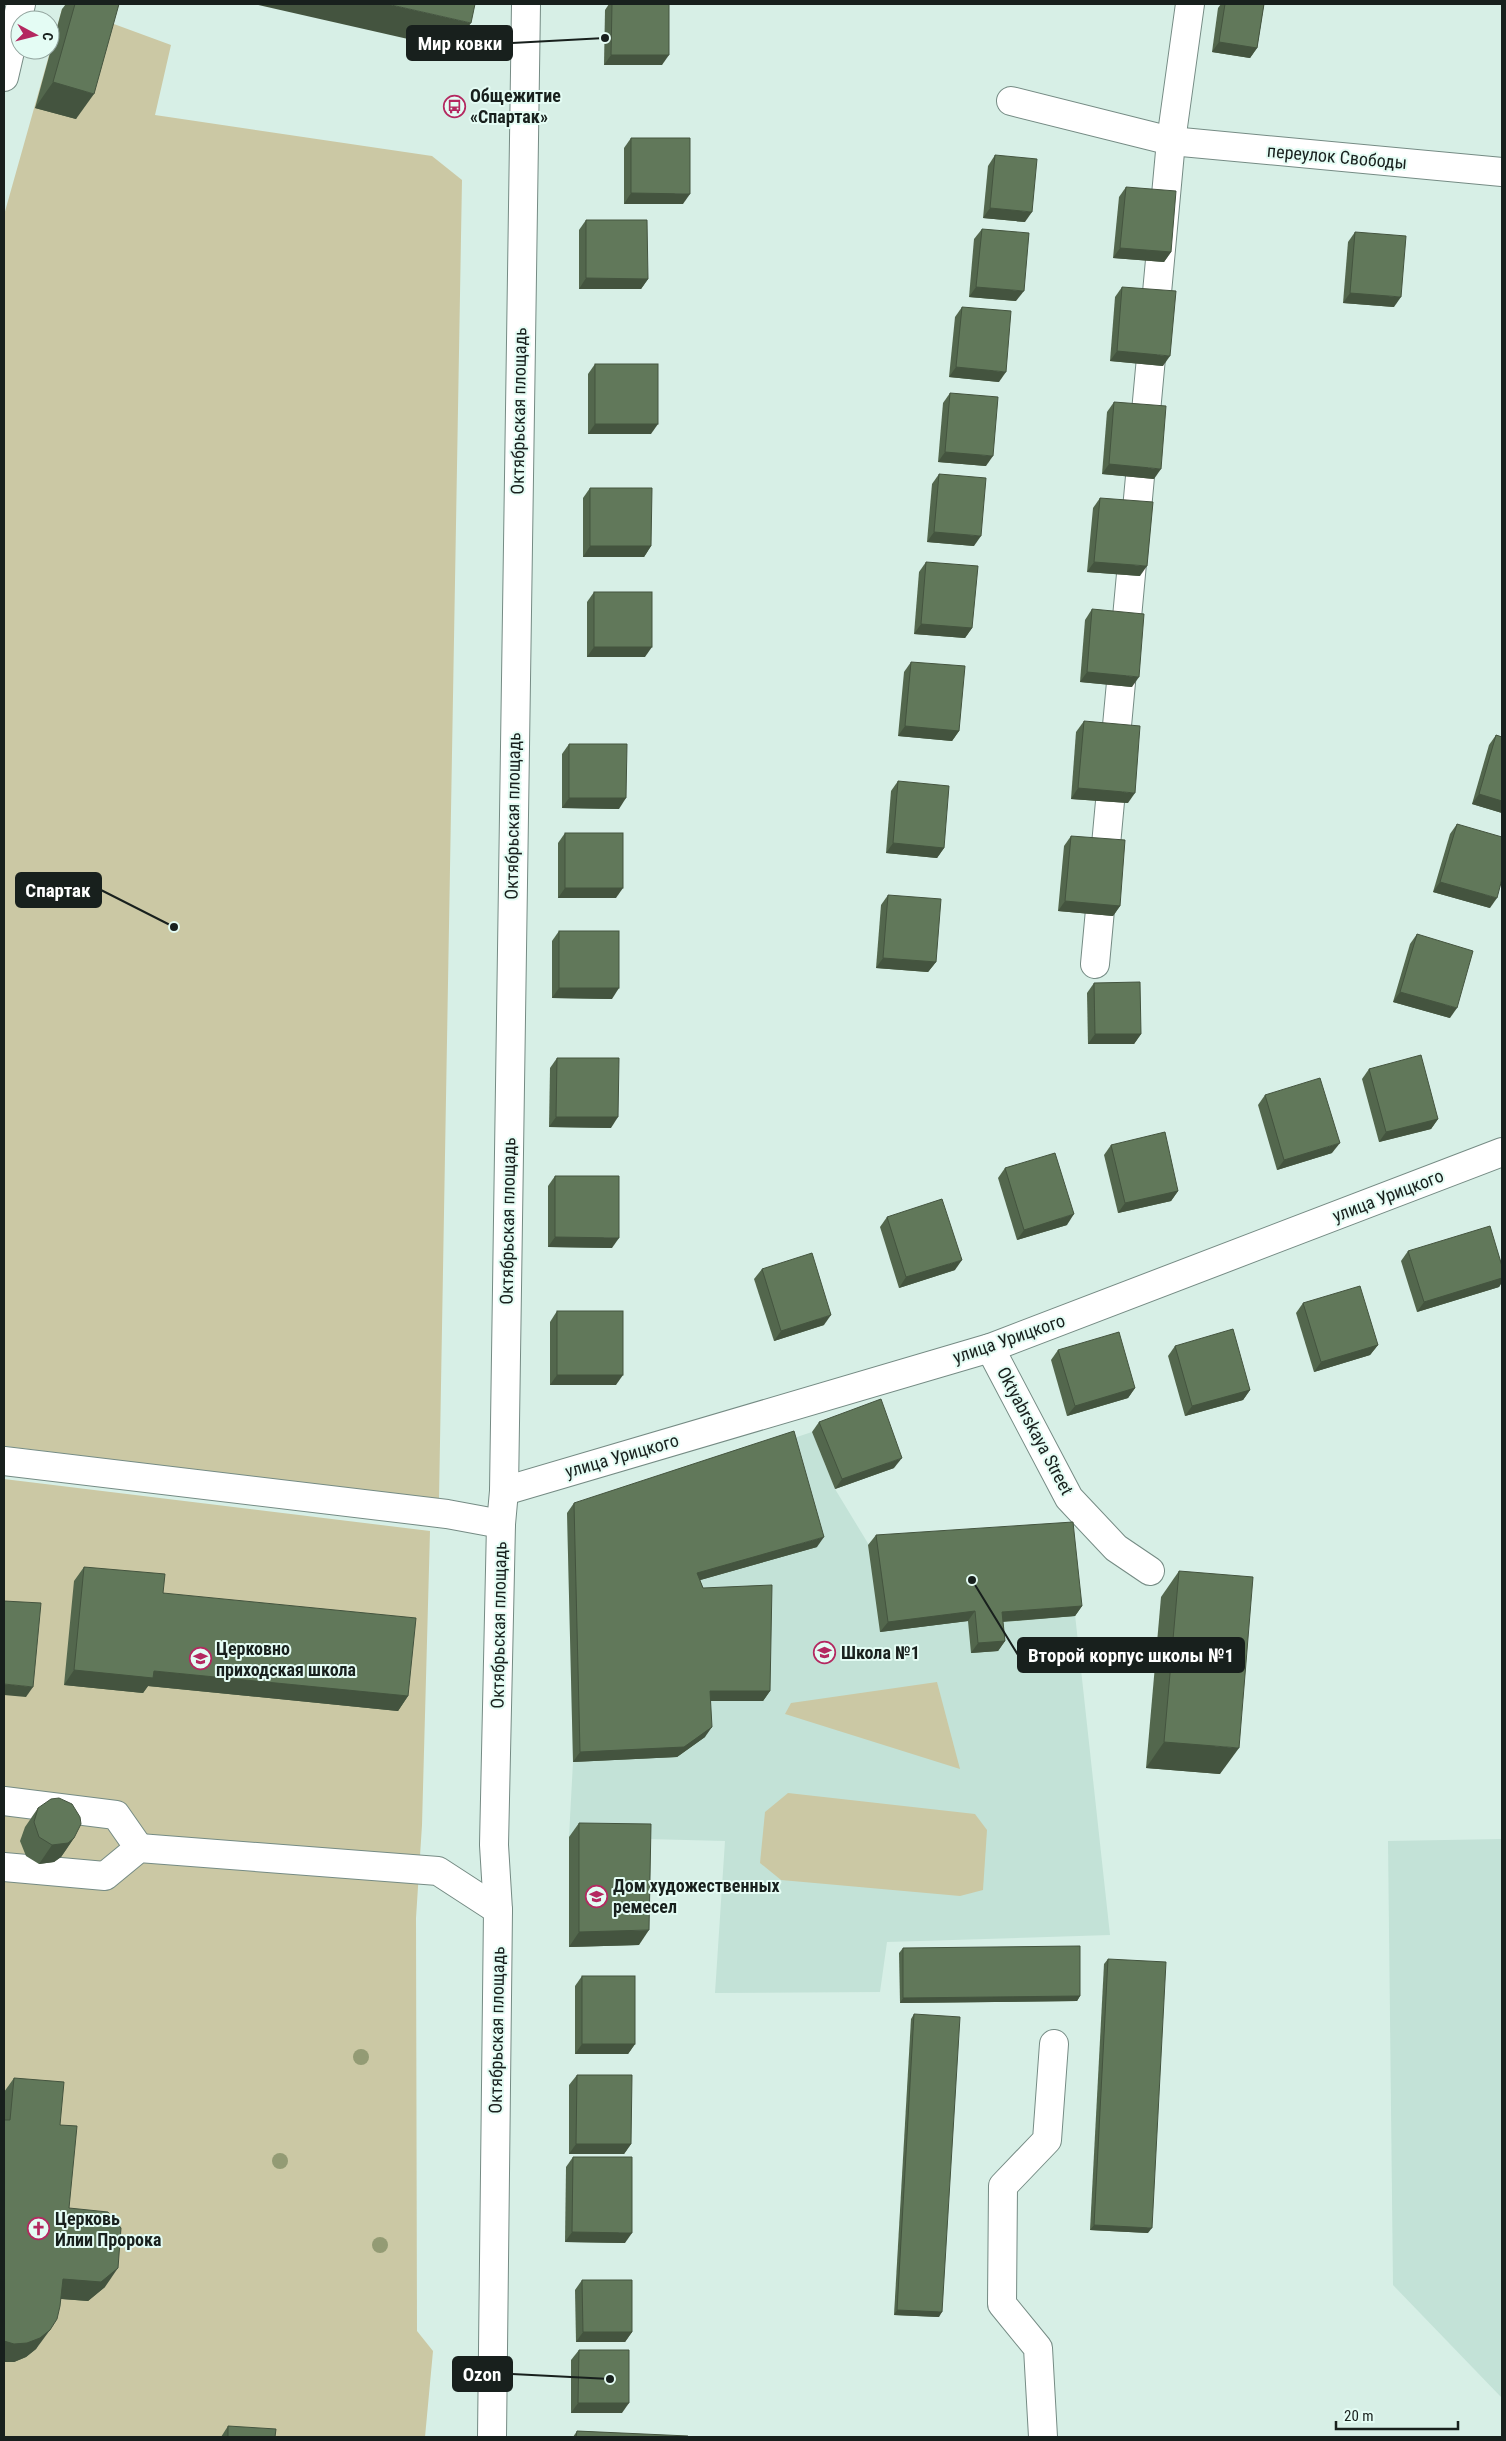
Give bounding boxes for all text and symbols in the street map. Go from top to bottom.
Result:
north arrow [10,10,60,60]
callout: Мир ковки [407,26,512,60]
text: С [39,32,56,42]
text: Мир ковки [418,32,502,55]
place label: Общежитие «Спартак» [470,85,561,127]
bus stop icon: Общежитие «Спартак» [442,94,466,118]
street label: переулок Свободы [1266,140,1408,173]
street label: Октябрьская площадь [507,327,530,495]
street label: Октябрьская площадь [501,732,524,900]
callout: Спартак [16,873,101,907]
text: Спартак [25,879,91,902]
street label: Октябрьская площадь [496,1137,519,1305]
street label: улица Урицкого [1329,1165,1446,1226]
street label: улица Урицкого [950,1310,1068,1368]
street label: Oktyabrskaya Street [993,1363,1078,1498]
street label: улица Урицкого [563,1429,681,1482]
street label: Октябрьская площадь [487,1541,510,1709]
place label: Церковно приходская школа [216,1638,356,1680]
callout: Второй корпус школы №1 [1018,1638,1244,1672]
school or university icon: Школа №1 [813,1641,837,1665]
place label: Школа №1 [841,1642,920,1663]
text: Второй корпус школы №1 [1028,1644,1234,1667]
school or university icon: Церковно приходская школа [188,1647,212,1671]
place label: Дом художественных ремесел [613,1875,780,1917]
school or university icon: Дом художественных ремесел [585,1884,609,1908]
street label: Октябрьская площадь [485,1946,508,2114]
place label: Церковь Илии Пророка [55,2208,162,2250]
church icon: Церковь Илии Пророка [27,2217,51,2241]
callout: Ozon [453,2357,512,2391]
text: Ozon [463,2363,501,2386]
scale bar [1336,2398,1458,2430]
text: 20 m [1344,2407,1374,2425]

